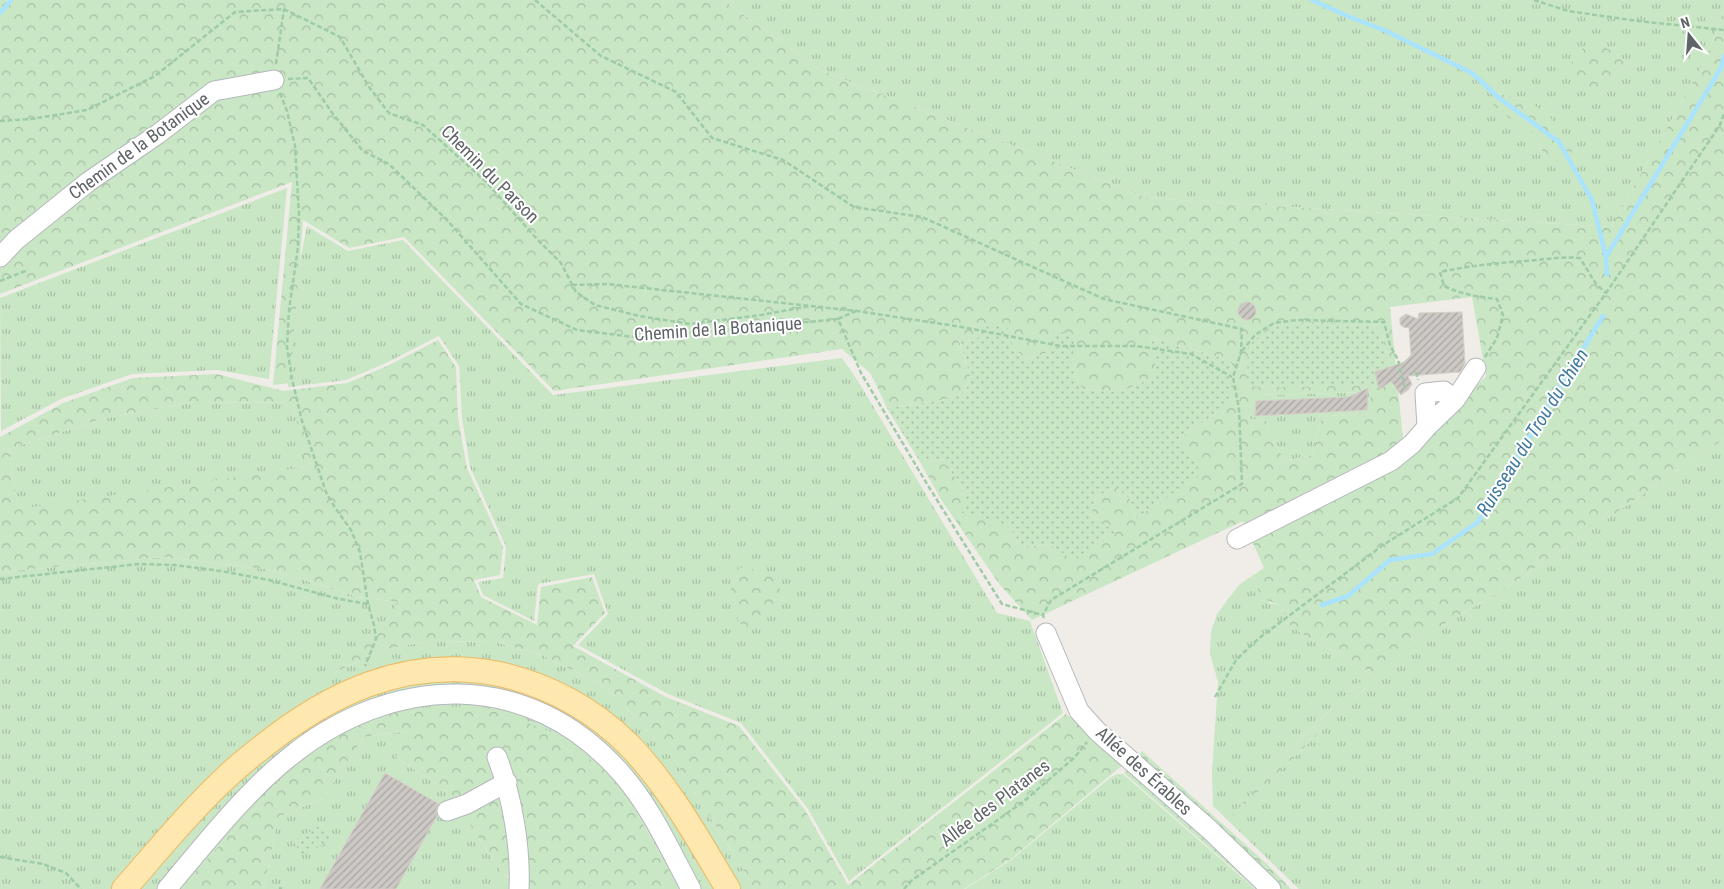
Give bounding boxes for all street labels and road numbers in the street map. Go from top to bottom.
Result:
street label: Chemin de la Botanique [65,88,213,203]
street label: Chemin du Parson [437,120,544,227]
street label: Chemin de la Botanique [633,312,803,345]
street label: Allée des Érables [1092,722,1197,819]
street label: Allée des Platanes [936,755,1053,851]

